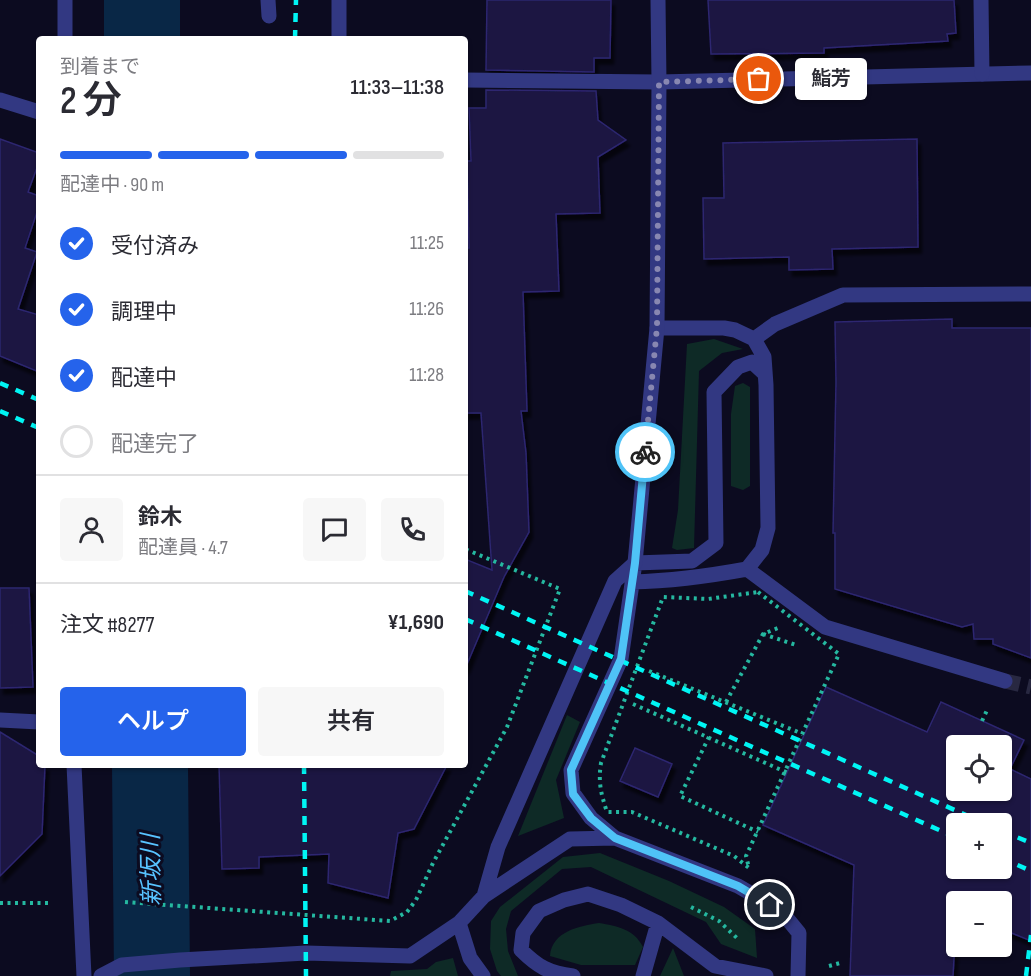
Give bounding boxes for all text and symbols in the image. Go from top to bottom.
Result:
pin [733,53,784,104]
text: 到着まで [60,55,140,79]
callout: 鮨芳 [795,58,867,100]
icon: bag [742,62,775,95]
text: 鮨芳 [811,67,851,91]
text: 11:33–11:38 [350,74,444,101]
text: 2 分 [60,78,122,125]
text: 配達中 · 90 m [60,173,164,197]
icon: check [60,227,93,260]
text: 11:25 [410,231,444,255]
text: 受付済み [111,233,199,260]
icon: check [60,293,93,326]
text: 11:26 [409,297,444,321]
text: 調理中 [111,299,177,326]
icon: check [60,359,93,392]
text: 11:28 [409,363,444,387]
text: 配達中 [111,365,177,392]
courier [615,422,675,482]
text: 配達完了 [111,431,199,458]
icon: bike [629,436,662,469]
button: person [60,498,123,561]
button: chat [303,498,366,561]
button: phone [381,498,444,561]
text: 鈴木 [138,504,182,531]
text: 配達員 · 4.7 [138,536,228,560]
text: ¥1,690 [387,609,444,636]
text: 注文 #8277 [60,612,154,639]
button: ヘルプ [60,687,246,756]
button: 共有 [258,687,444,756]
map controls [946,735,1012,957]
button: locate [946,735,1012,801]
button: + [946,813,1012,879]
water label: 新坂川 [136,831,167,906]
pin [744,879,795,930]
icon: home [753,888,786,921]
button: − [946,891,1012,957]

